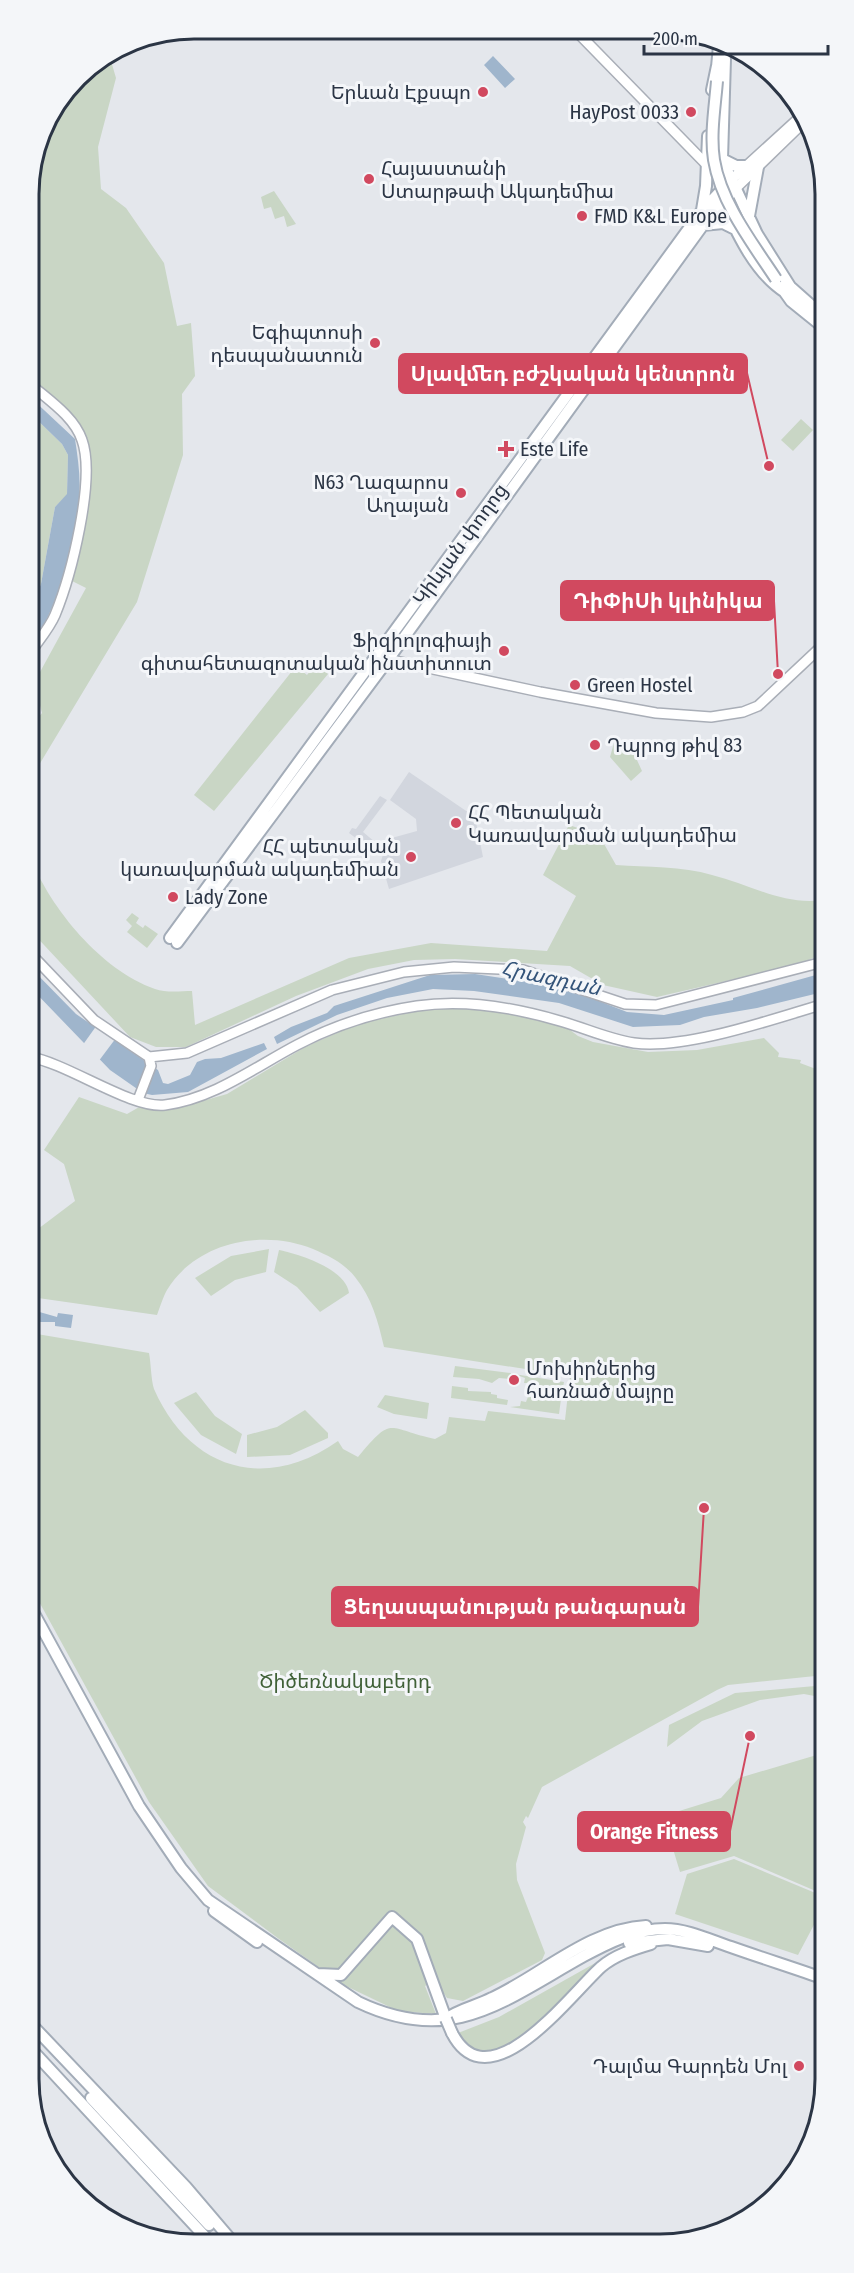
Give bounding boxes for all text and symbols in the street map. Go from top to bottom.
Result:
scale bar [644,18,828,56]
text: 200 m [653,28,698,50]
place label: Երևան Էքսպո [331,80,471,104]
marker: Երևան Էքսպո [476,85,490,99]
place label: HayPost 0033 [570,100,679,124]
marker: HayPost 0033 [684,105,698,119]
place label: Հայաստանի Ստարթափ Ակադեմիա [381,156,614,203]
marker: Հայաստանի Ստարթափ Ակադեմիա [362,172,376,186]
place label: FMD K&L Europe [594,204,727,228]
marker: FMD K&L Europe [575,209,589,223]
place label: Եգիպտոսի դեսպանատուն [210,320,363,367]
marker: Եգիպտոսի դեսպանատուն [368,336,382,350]
callout: Սլավմեդ բժշկական կենտրոն [399,354,747,393]
text: Սլավմեդ բժշկական կենտրոն [411,361,735,387]
place label: Este Life [520,437,588,461]
marker: Este Life [497,440,515,458]
place label: N63 Ղազարոս Աղայան [313,470,449,517]
street label: Կիևյան փողոց [408,478,512,610]
marker: N63 Ղազարոս Աղայան [454,486,468,500]
callout: ԴիՓիՍի կլինիկա [561,581,774,620]
text: ԴիՓիՍի կլինիկա [573,588,763,614]
place label: Ֆիզիոլոգիայի գիտահետազոտական ինստիտուտ [141,628,492,675]
marker: Ֆիզիոլոգիայի գիտահետազոտական ինստիտուտ [497,644,511,658]
place label: Green Hostel [587,673,692,697]
marker: Green Hostel [568,678,582,692]
place label: Դպրոց թիվ 83 [607,733,742,757]
marker: Դպրոց թիվ 83 [588,738,602,752]
place label: ՀՀ Պետական Կառավարման ակադեմիա [468,800,737,847]
marker: ՀՀ Պետական Կառավարման ակադեմիա [449,816,463,830]
place label: ՀՀ պետական կառավարման ակադեմիան [120,834,399,881]
marker: ՀՀ պետական կառավարման ակադեմիան [404,850,418,864]
place label: Lady Zone [185,885,268,909]
marker: Lady Zone [166,890,180,904]
water label: Հրազդան [499,955,604,1001]
place label: Մոխիրներից հառնած մայրը [526,1356,675,1403]
marker: Մոխիրներից հառնած մայրը [507,1373,521,1387]
callout: Ցեղասպանության թանգարան [332,1587,698,1626]
text: Ցեղասպանության թանգարան [344,1594,686,1620]
park label: Ծիծեռնակաբերդ [259,1669,431,1693]
callout: Orange Fitness [578,1812,730,1851]
text: Orange Fitness [590,1819,718,1845]
place label: Դալմա Գարդեն Մոլ [593,2054,788,2078]
marker: Դալմա Գարդեն Մոլ [792,2059,806,2073]

